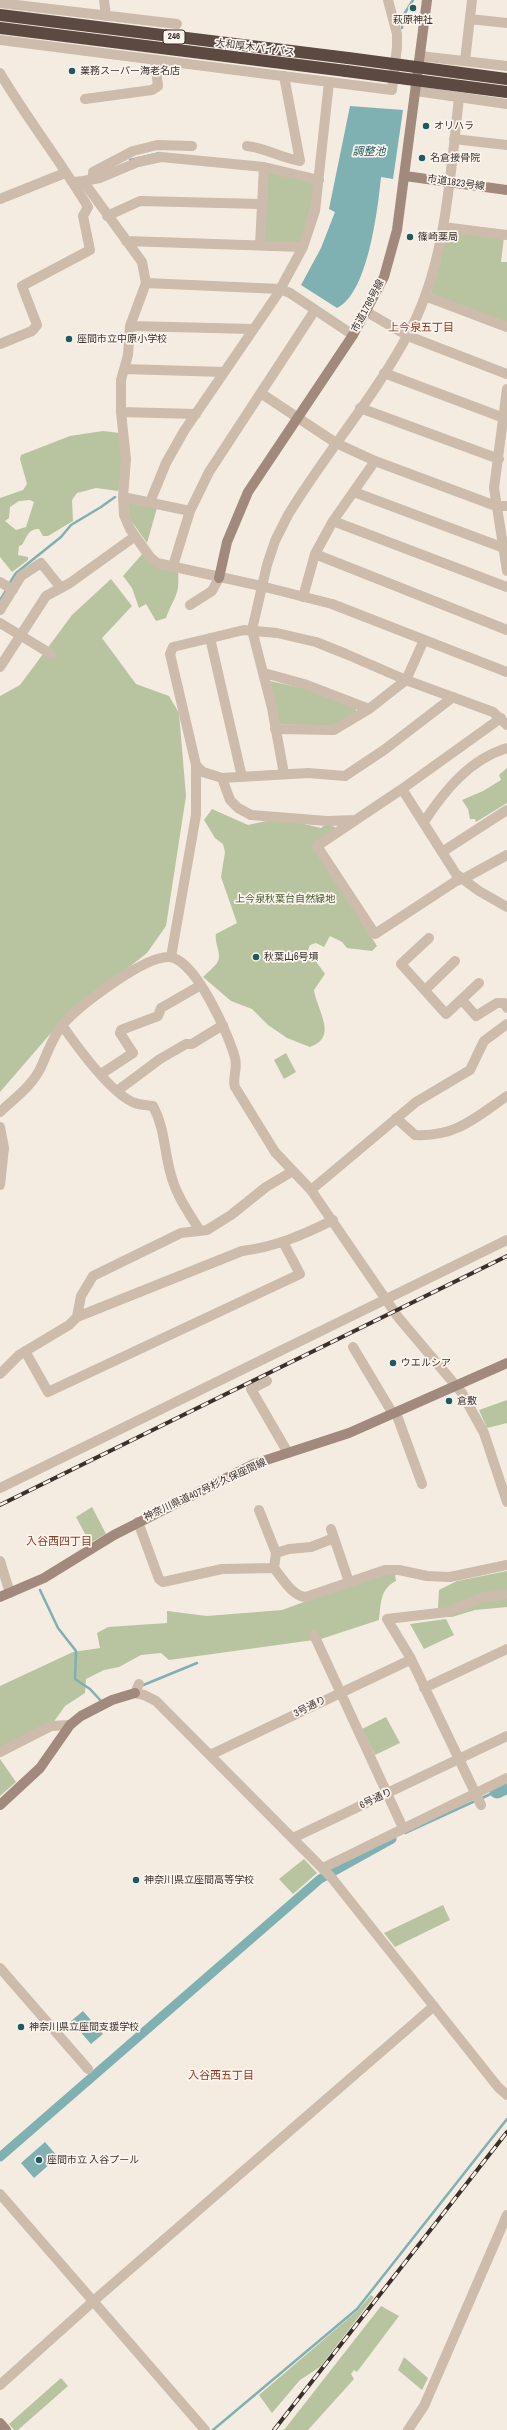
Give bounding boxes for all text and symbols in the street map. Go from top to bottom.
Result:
marker: 萩原神社 [408,3,418,13]
place label: 萩原神社 [393,14,433,26]
road number: 246 [163,30,185,44]
street label: 大和厚木バイパス [215,37,295,59]
place label: 業務スーパー海老名店 [80,65,180,77]
marker: 業務スーパー海老名店 [67,66,77,76]
place label: オリハラ [434,120,474,132]
marker: オリハラ [421,121,431,131]
water label: 調整池 [353,145,385,159]
place label: 名倉接骨院 [430,152,480,164]
marker: 名倉接骨院 [417,153,427,163]
street label: 市道1823号線 [426,173,486,193]
place label: 篠崎薬局 [418,231,458,243]
marker: 篠崎薬局 [405,232,415,242]
street label: 市道1786号線 [349,277,387,335]
district label: 上今泉五丁目 [388,321,454,335]
place label: 座間市立中原小学校 [77,333,167,345]
marker: 座間市立中原小学校 [64,334,74,344]
park label: 上今泉秋葉台自然緑地 [235,893,335,905]
place label: 秋葉山6号墳 [264,951,319,963]
marker: 秋葉山6号墳 [251,952,261,962]
place label: ウエルシア [401,1357,451,1369]
marker: ウエルシア [388,1358,398,1368]
place label: 倉敷 [457,1395,477,1407]
marker: 倉敷 [444,1396,454,1406]
street label: 神奈川県道407号杉久保座間線 [142,1456,268,1524]
district label: 入谷西四丁目 [26,1535,92,1549]
street label: 3号通り [292,1694,328,1720]
street label: 6号通り [358,1786,394,1812]
place label: 神奈川県立座間高等学校 [144,1874,254,1886]
marker: 神奈川県立座間高等学校 [131,1875,141,1885]
place label: 神奈川県立座間支援学校 [29,2021,139,2033]
marker: 神奈川県立座間支援学校 [16,2022,26,2032]
district label: 入谷西五丁目 [188,2069,254,2083]
place label: 座間市立 入谷プール [47,2154,139,2166]
marker: 座間市立 入谷プール [34,2155,44,2165]

